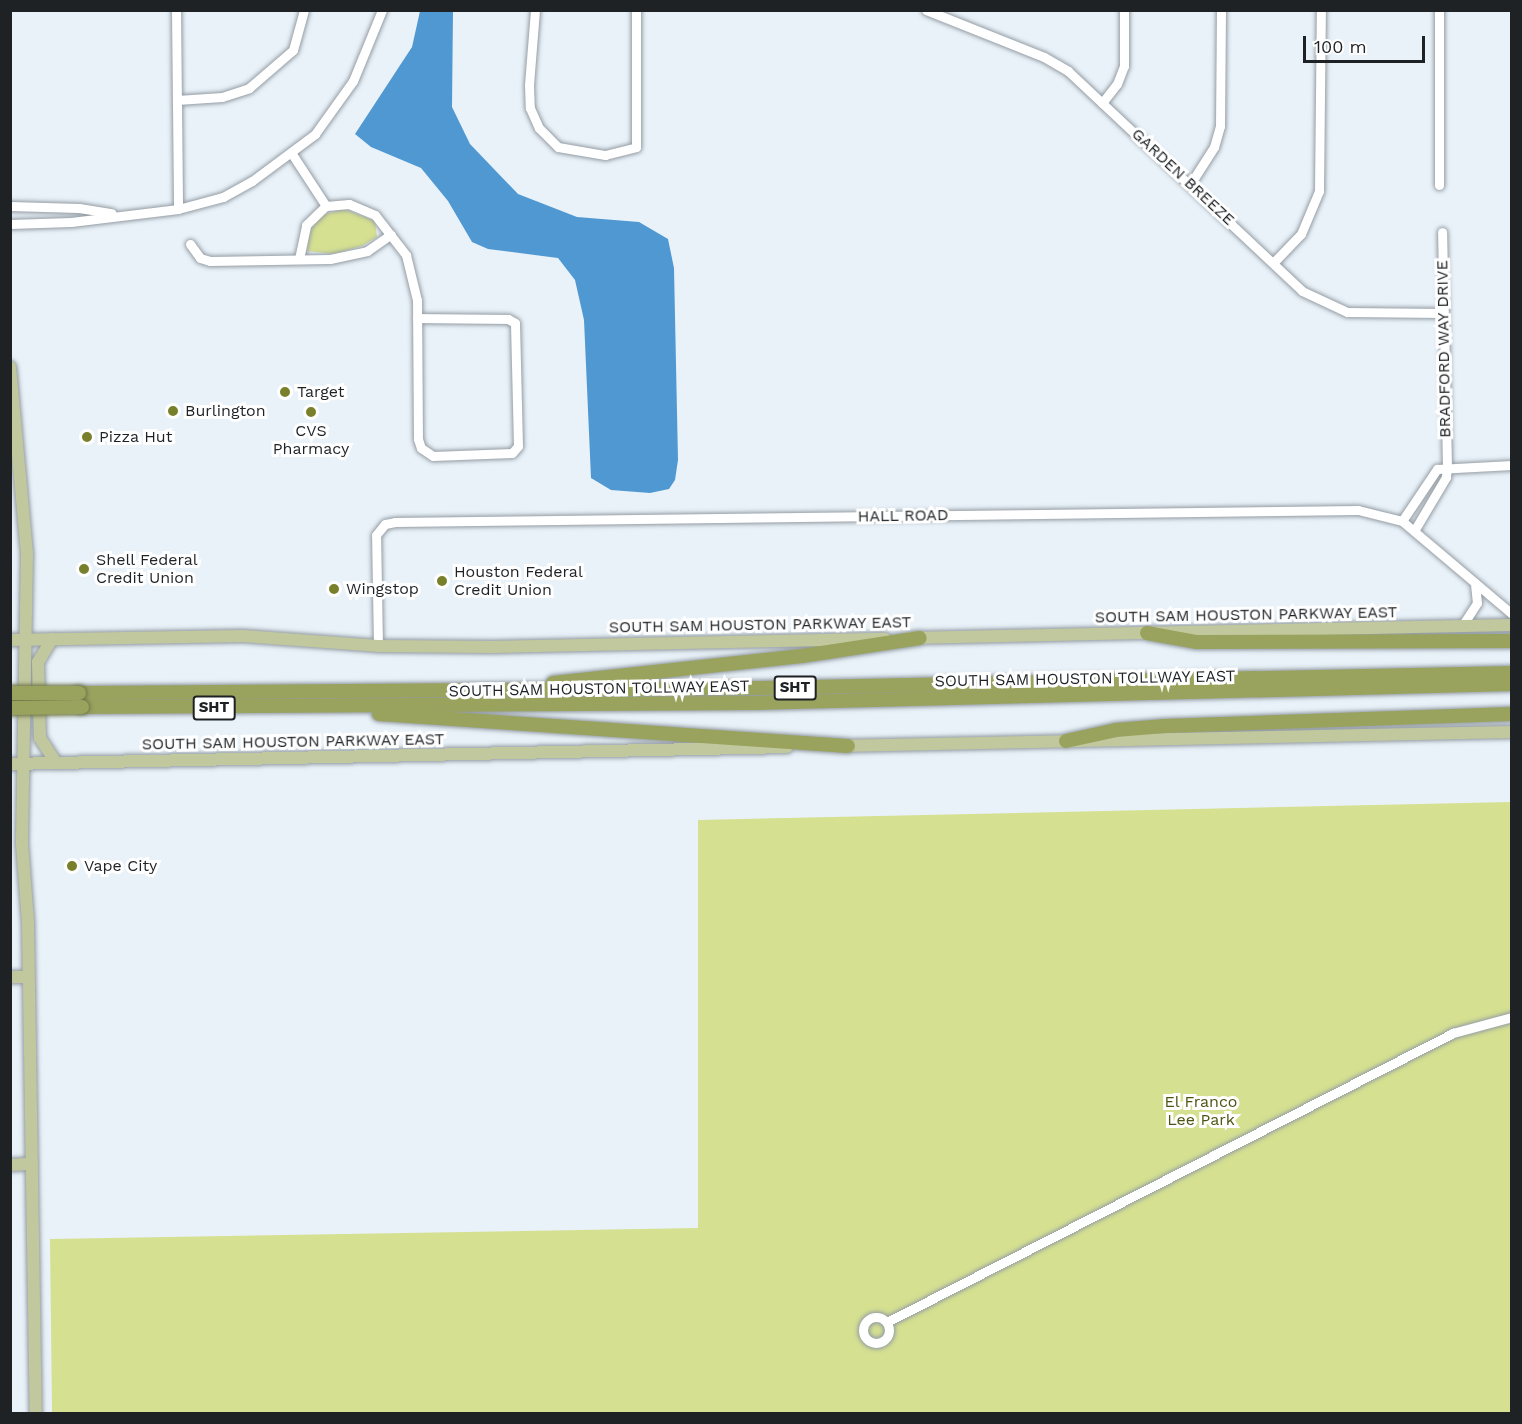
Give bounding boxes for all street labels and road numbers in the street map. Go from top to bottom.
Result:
street label: GARDEN BREEZE [1128,124,1238,230]
street label: BRADFORD WAY DRIVE [1433,259,1455,439]
street label: HALL ROAD [857,506,949,526]
street label: SOUTH SAM HOUSTON PARKWAY EAST [1094,603,1398,627]
street label: SOUTH SAM HOUSTON PARKWAY EAST [608,613,912,637]
street label: SOUTH SAM HOUSTON TOLLWAY EAST [934,667,1236,691]
road number: SHT [772,676,818,700]
street label: SOUTH SAM HOUSTON TOLLWAY EAST [448,677,750,701]
road number: SHT [192,696,236,720]
street label: SOUTH SAM HOUSTON PARKWAY EAST [141,730,445,754]

